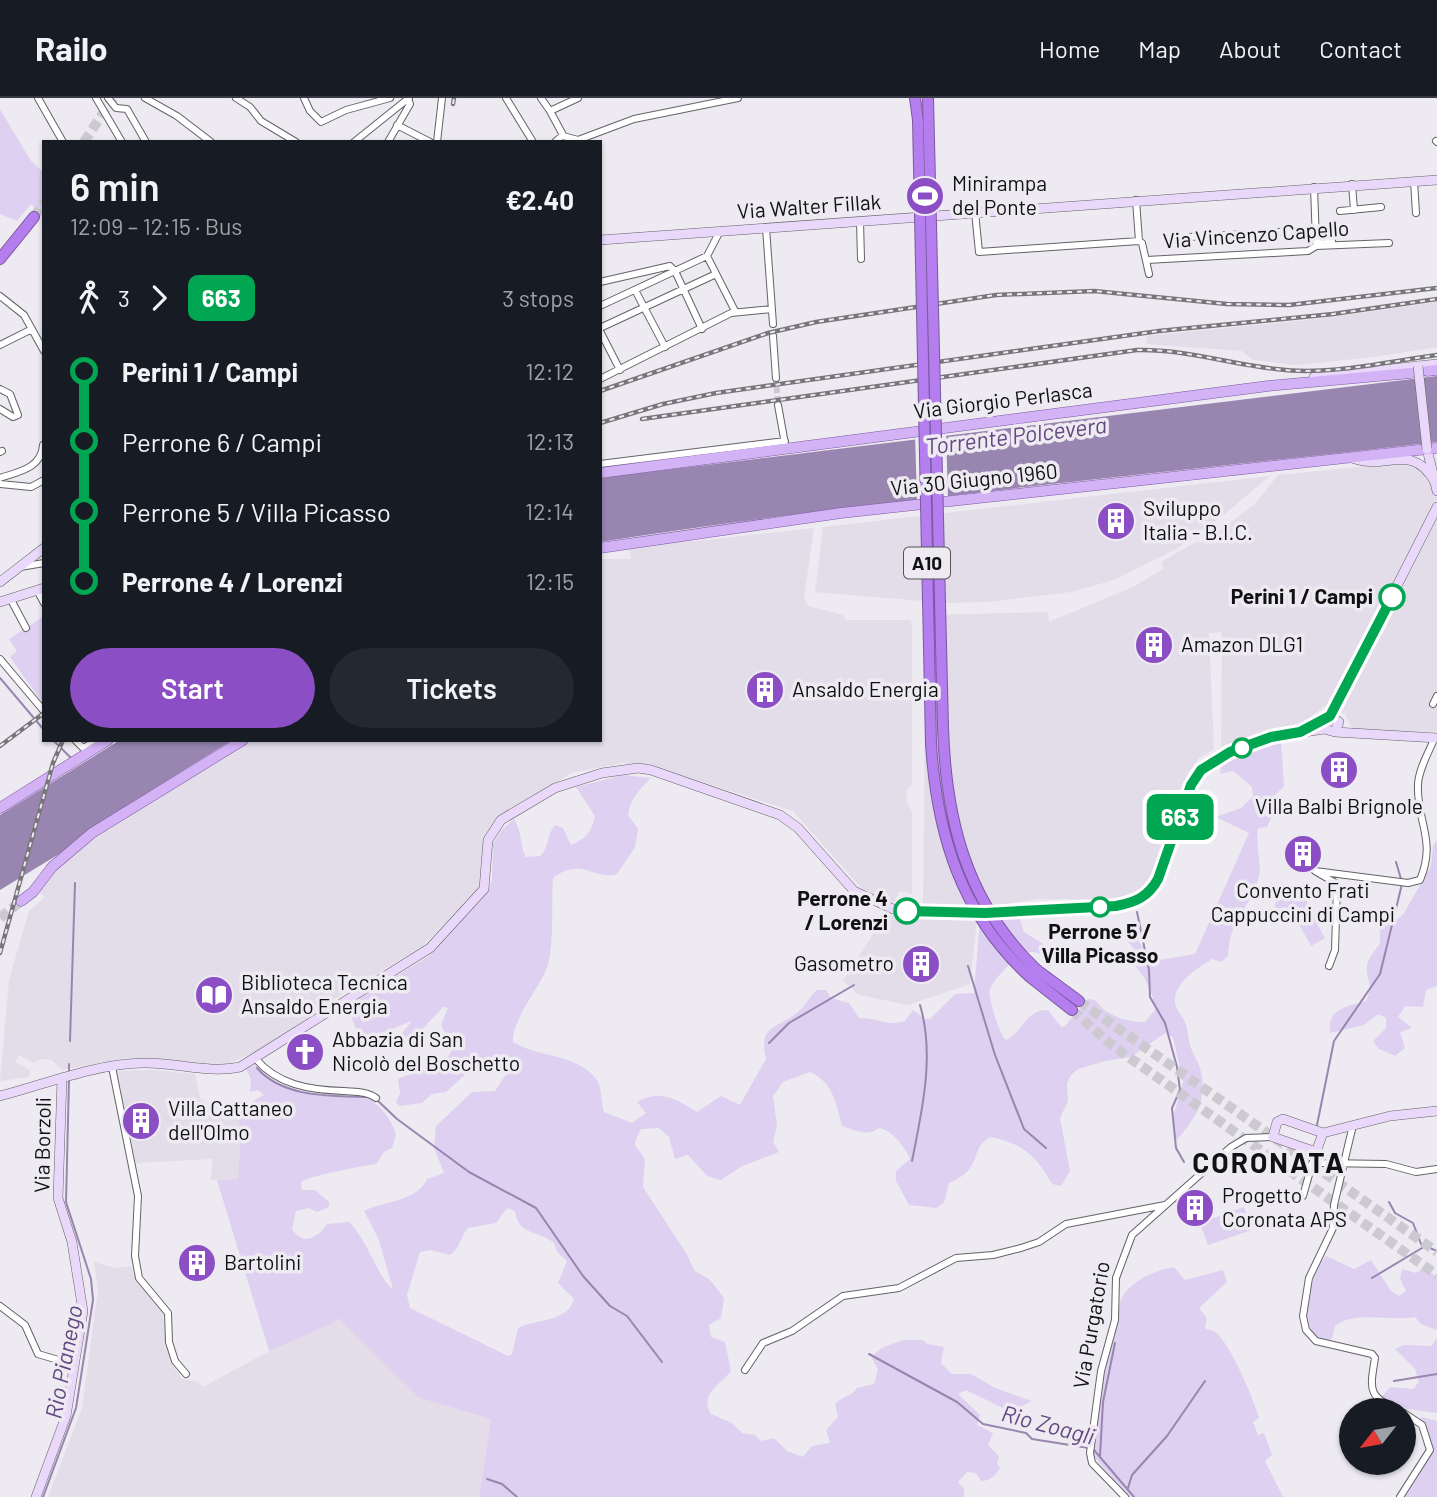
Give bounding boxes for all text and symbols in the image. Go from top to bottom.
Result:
text: Railo [35,28,108,68]
text: Home [1039,34,1100,63]
text: Map [1138,34,1181,63]
text: About [1219,34,1281,63]
text: Contact [1319,34,1402,63]
text: 6 min [70,163,160,209]
place label: Minirampa del Ponte [952,170,1047,219]
sports icon: Minirampa del Ponte [904,175,946,217]
text: €2.40 [505,184,574,215]
street label: Via Walter Fillak [736,188,882,223]
text: 12:09 – 12:15 · Bus [70,212,242,240]
street label: Via Vincenzo Capello [1162,215,1350,252]
icon: walk [70,279,108,317]
icon: forward [140,279,178,317]
text: 663 [202,283,241,312]
text: 3 [118,284,130,312]
text: 3 stops [502,284,574,312]
text: Perini 1 / Campi [122,356,298,387]
text: 12:12 [525,357,574,385]
street label: Via Giorgio Perlasca [912,376,1094,423]
water label: Torrente Polcevera [923,410,1108,460]
text: Perrone 6 / Campi [122,426,322,457]
text: 12:13 [526,427,574,455]
street label: Via 30 Giugno 1960 [889,457,1059,500]
place label: Sviluppo Italia - B.I.C. [1143,495,1253,544]
text: Perrone 5 / Villa Picasso [122,496,391,527]
text: 12:14 [525,497,574,525]
building icon: Sviluppo Italia - B.I.C. [1095,500,1137,542]
road number: A10 [904,548,950,578]
text: Perrone 4 / Lorenzi [122,566,343,597]
text: 12:15 [526,567,574,595]
place label: Perini 1 / Campi [1231,583,1373,608]
marker: Perini 1 / Campi [1379,584,1405,610]
building icon: Amazon DLG1 [1133,624,1175,666]
place label: Amazon DLG1 [1181,631,1303,656]
button: Start [70,648,315,728]
button: Tickets [329,648,574,728]
building icon: Ansaldo Energia [744,669,786,711]
place label: Ansaldo Energia [792,676,939,701]
unlabelled marker [1232,738,1252,758]
building icon: Villa Balbi Brignole [1318,749,1360,791]
place label: Villa Balbi Brignole [1255,793,1423,818]
line badge: 663 [1140,794,1220,840]
text: 663 [1161,802,1199,831]
building icon: Convento Frati Cappuccini di Campi [1282,833,1324,875]
place label: Convento Frati Cappuccini di Campi [1211,877,1395,926]
place label: Perrone 4 / Lorenzi [797,885,888,934]
marker: Perrone 5 / Villa Picasso [1090,897,1110,917]
marker: Perrone 4 / Lorenzi [894,898,920,924]
place label: Perrone 5 / Villa Picasso [1042,918,1158,967]
building icon: Gasometro [900,943,942,985]
place label: Gasometro [794,950,894,975]
place label: Biblioteca Tecnica Ansaldo Energia [241,969,408,1018]
library icon: Biblioteca Tecnica Ansaldo Energia [193,974,235,1016]
place label: Abbazia di San Nicolò del Boschetto [332,1026,520,1075]
church icon: Abbazia di San Nicolò del Boschetto [284,1031,326,1073]
place label: Villa Cattaneo dell'Olmo [168,1095,293,1144]
street label: Via Borzoli [28,1097,55,1193]
building icon: Villa Cattaneo dell'Olmo [120,1100,162,1142]
district label: CORONATA [1192,1145,1346,1179]
place label: Progetto Coronata APS [1222,1182,1347,1231]
building icon: Progetto Coronata APS [1174,1187,1216,1229]
building icon: Bartolini [176,1242,218,1284]
place label: Bartolini [224,1249,301,1274]
street label: Via Purgatorio [1067,1259,1114,1390]
water label: Rio Pianego [38,1303,88,1421]
water label: Rio Zoagli [999,1398,1098,1450]
north arrow [1339,1398,1416,1475]
map controls [1339,1398,1416,1475]

